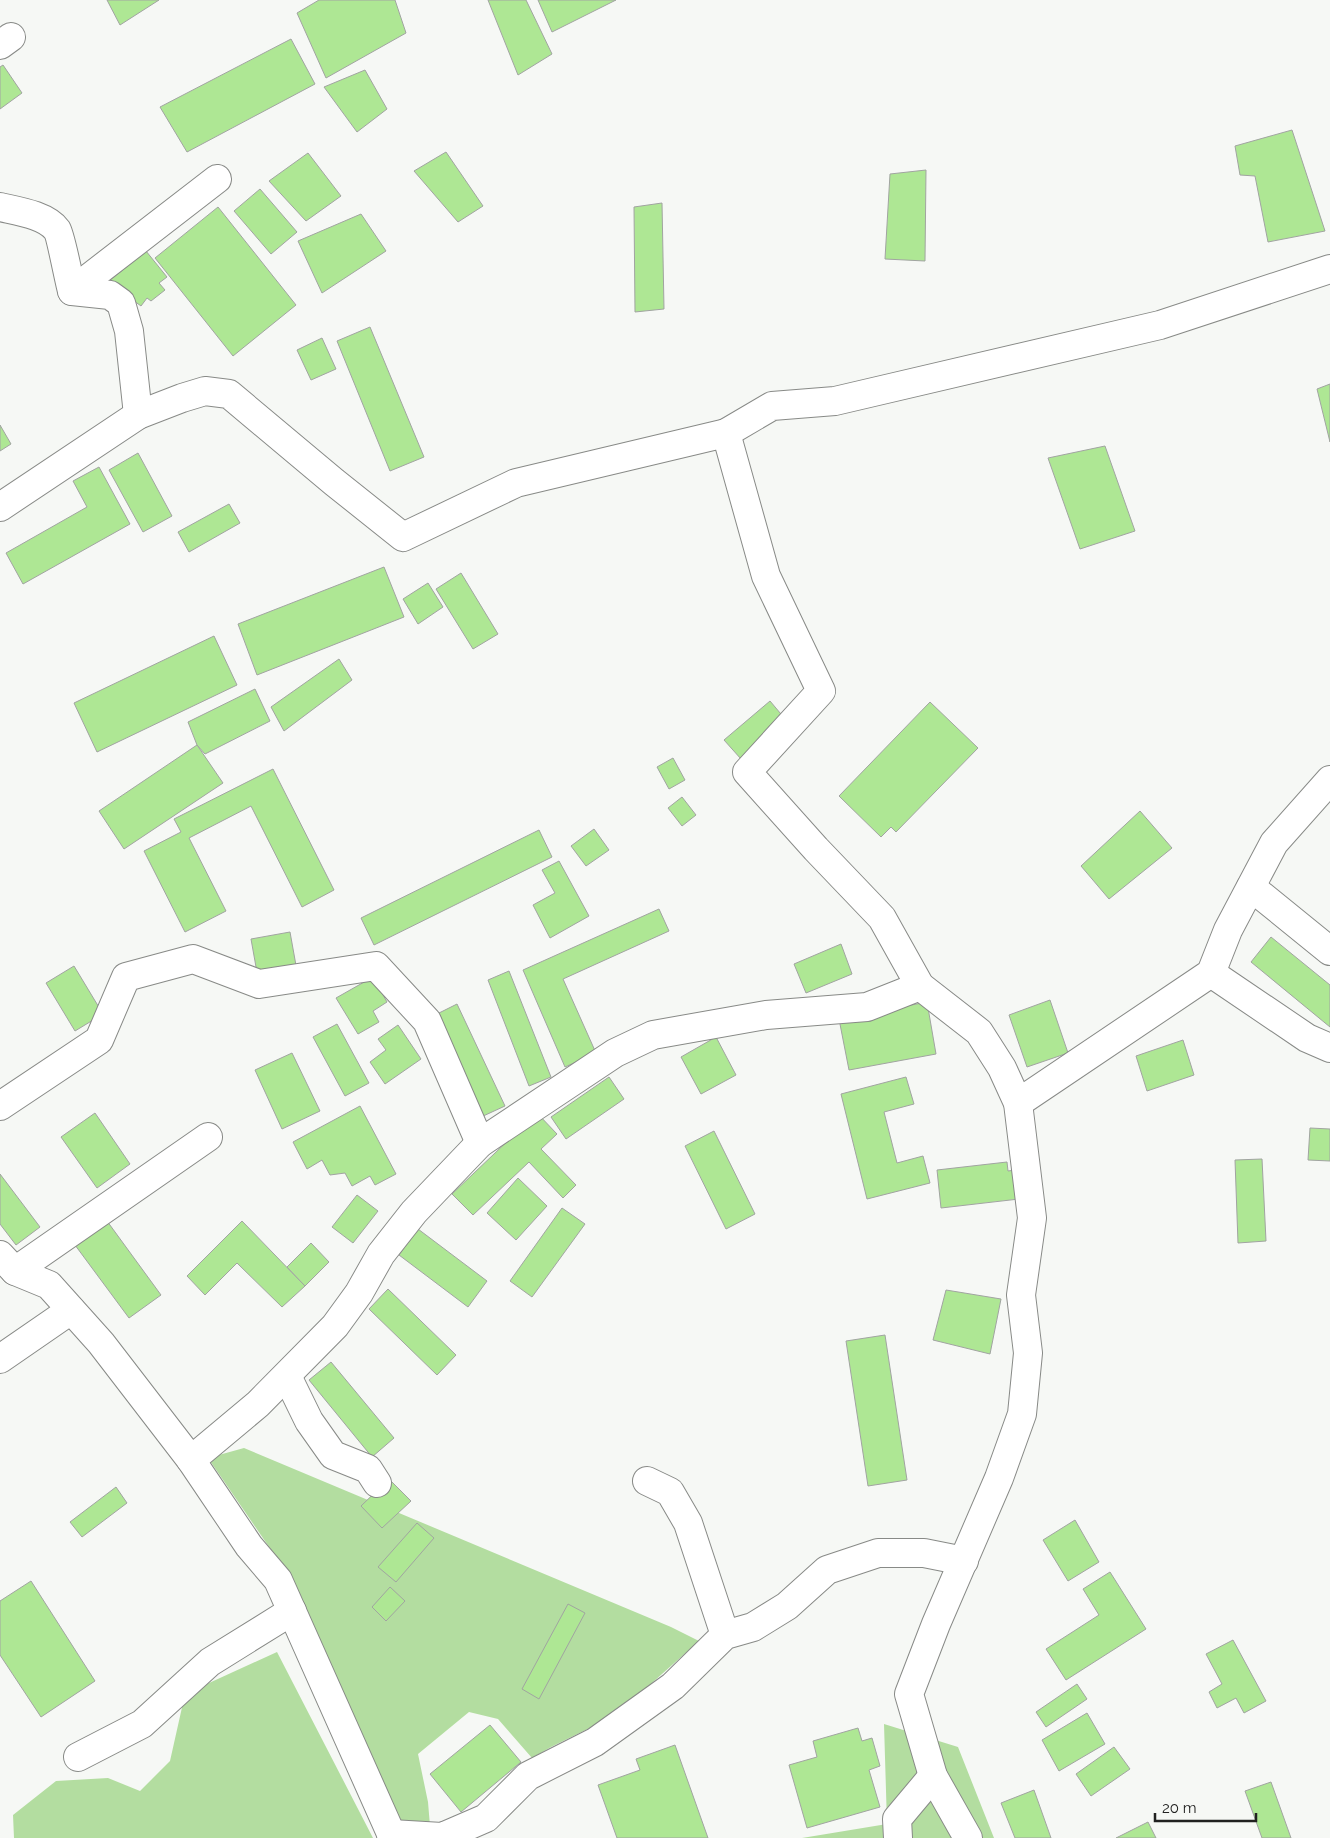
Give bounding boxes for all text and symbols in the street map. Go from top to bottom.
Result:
scale bar [1155,1790,1256,1822]
text: 20 m [1162,1799,1197,1817]

